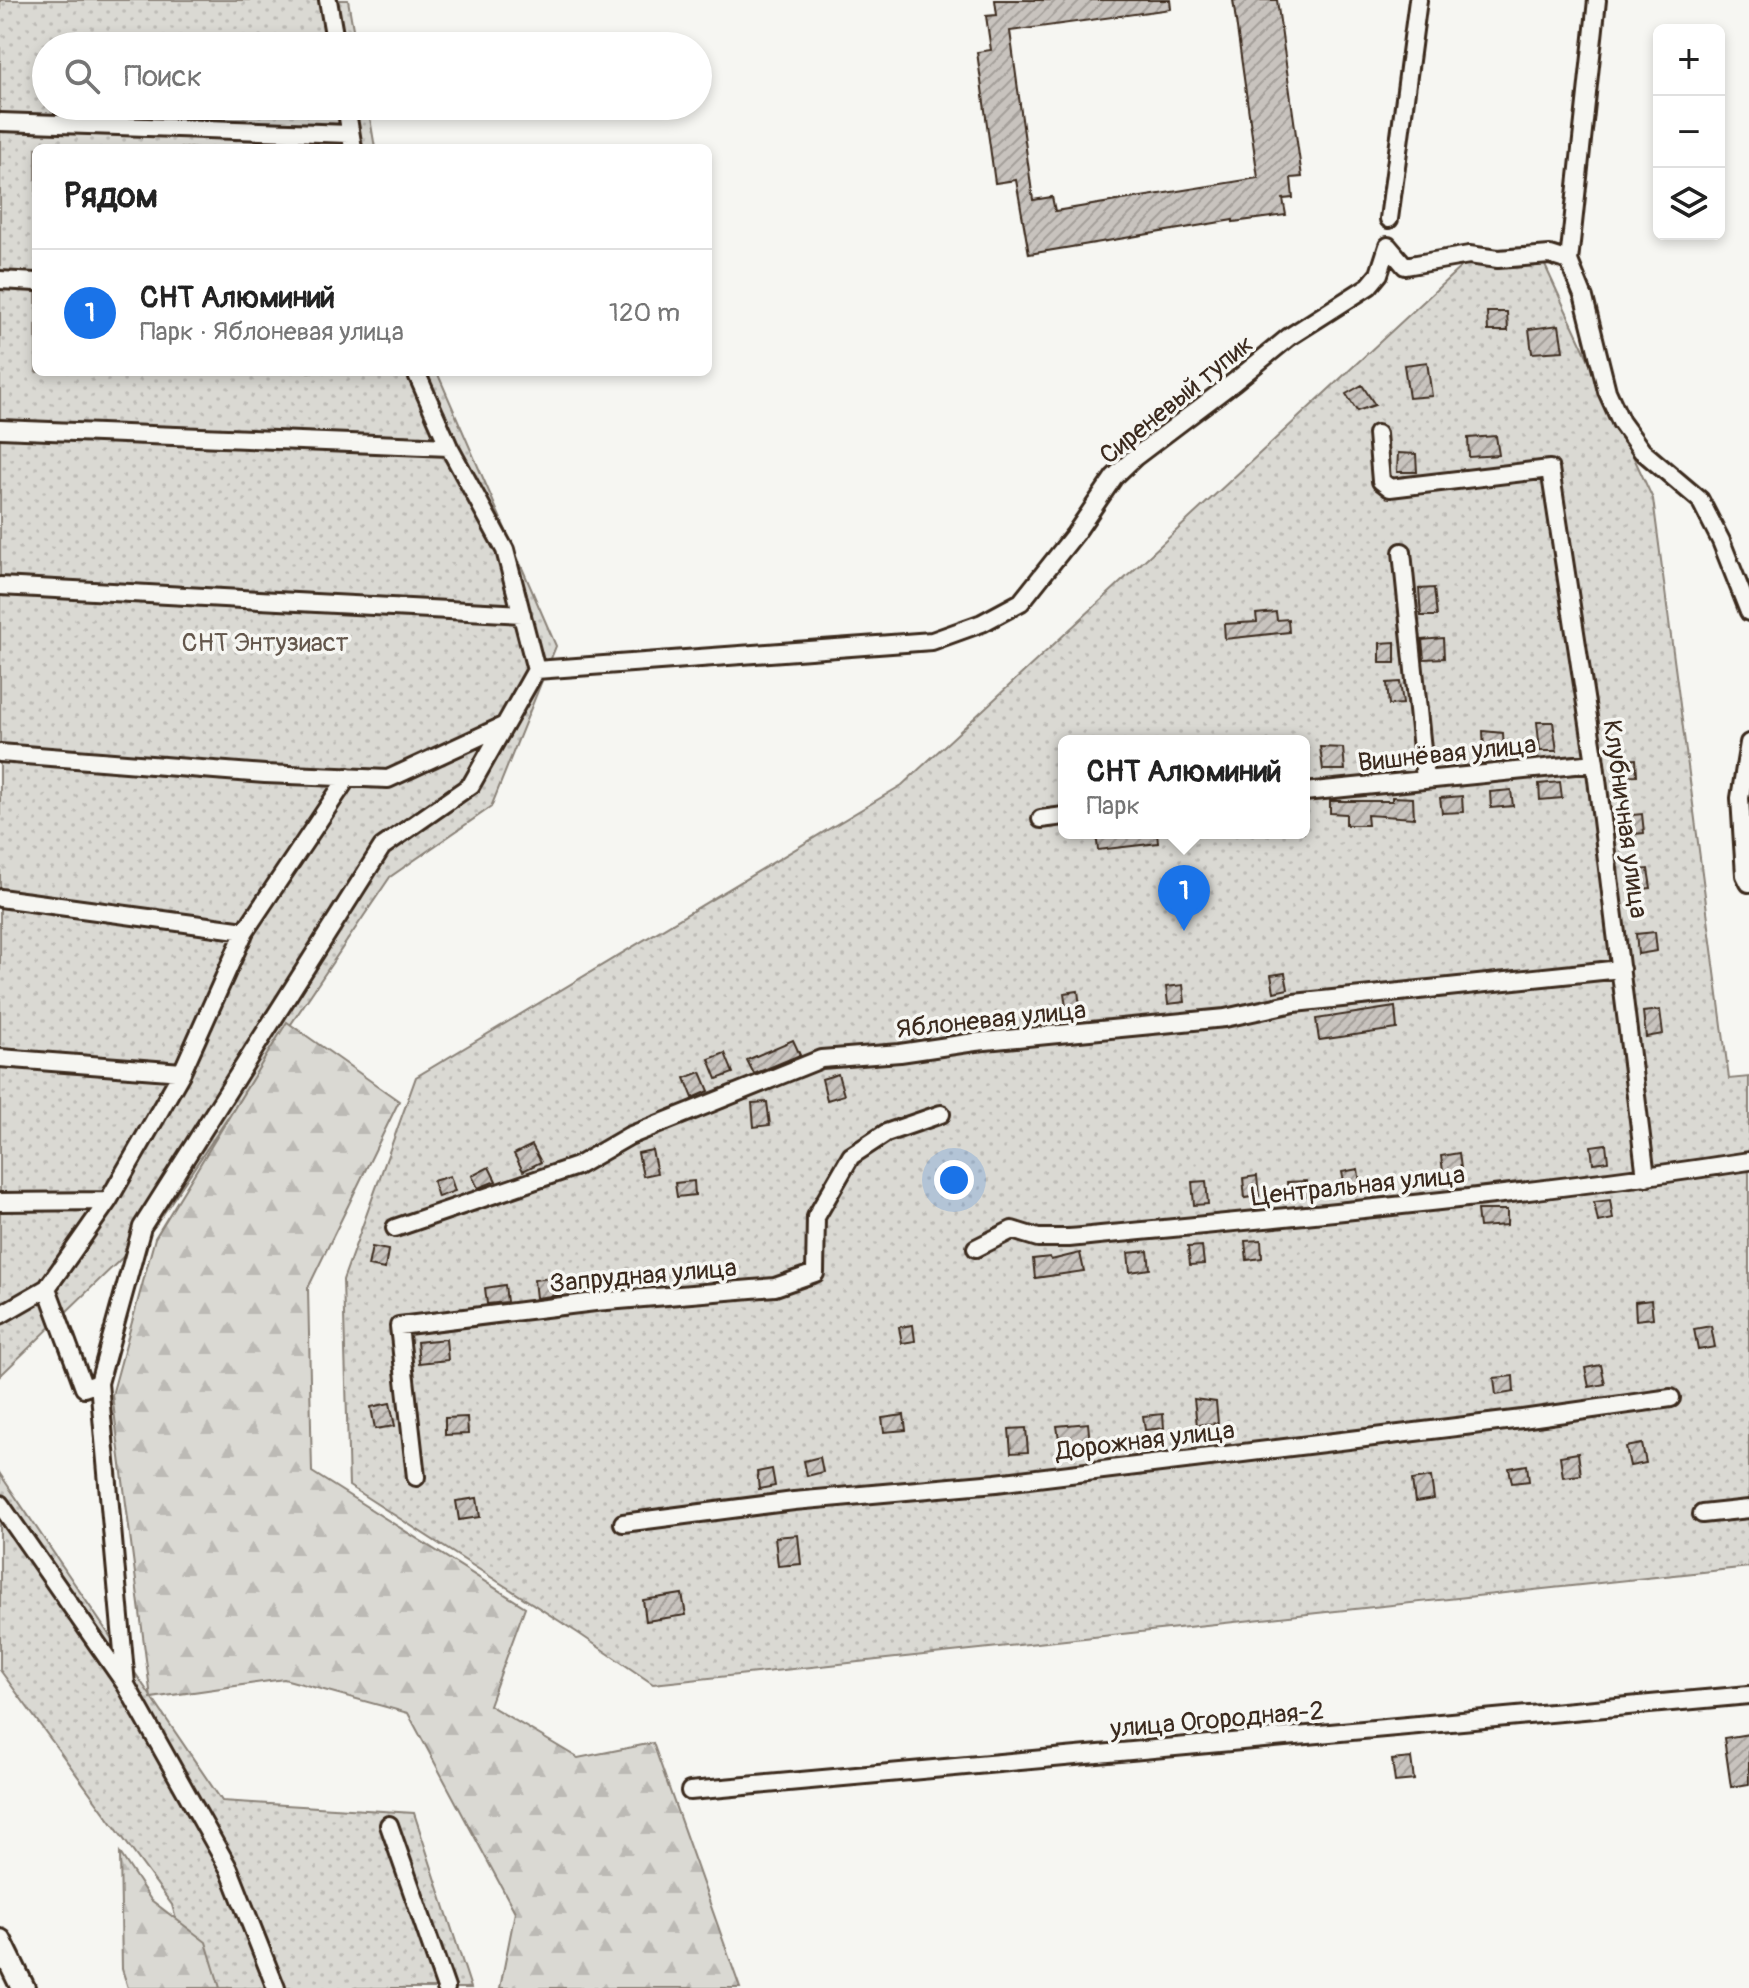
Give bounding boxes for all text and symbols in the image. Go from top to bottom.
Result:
map controls [1653,24,1725,240]
button: + [1653,24,1725,96]
search box [32,32,712,120]
icon: search [60,54,104,98]
text: Поиск [124,58,202,95]
button: − [1653,96,1725,168]
button: layers [1653,168,1725,240]
text: Рядом [64,175,158,218]
text: СНТ Алюминий [140,279,335,316]
text: 1 [85,297,95,329]
text: 120 m [609,297,680,329]
text: Парк · Яблоневая улица [140,316,404,348]
street label: Сиреневый тупик [1093,328,1260,472]
park label: СНТ Энтузиаст [181,627,349,659]
street label: Клубничная улица [1595,718,1655,920]
street label: Вишнёвая улица [1356,729,1538,779]
popup [1058,735,1310,839]
text: СНТ Алюминий [1086,753,1282,790]
text: Парк [1086,790,1140,822]
pin: 1 [1158,865,1210,931]
street label: Яблоневая улица [895,994,1088,1046]
street label: Центральная улица [1250,1159,1467,1213]
your location [934,1160,974,1200]
street label: Запрудная улица [548,1252,738,1300]
street label: Дорожная улица [1053,1414,1236,1468]
street label: улица Огородная-2 [1108,1695,1325,1745]

